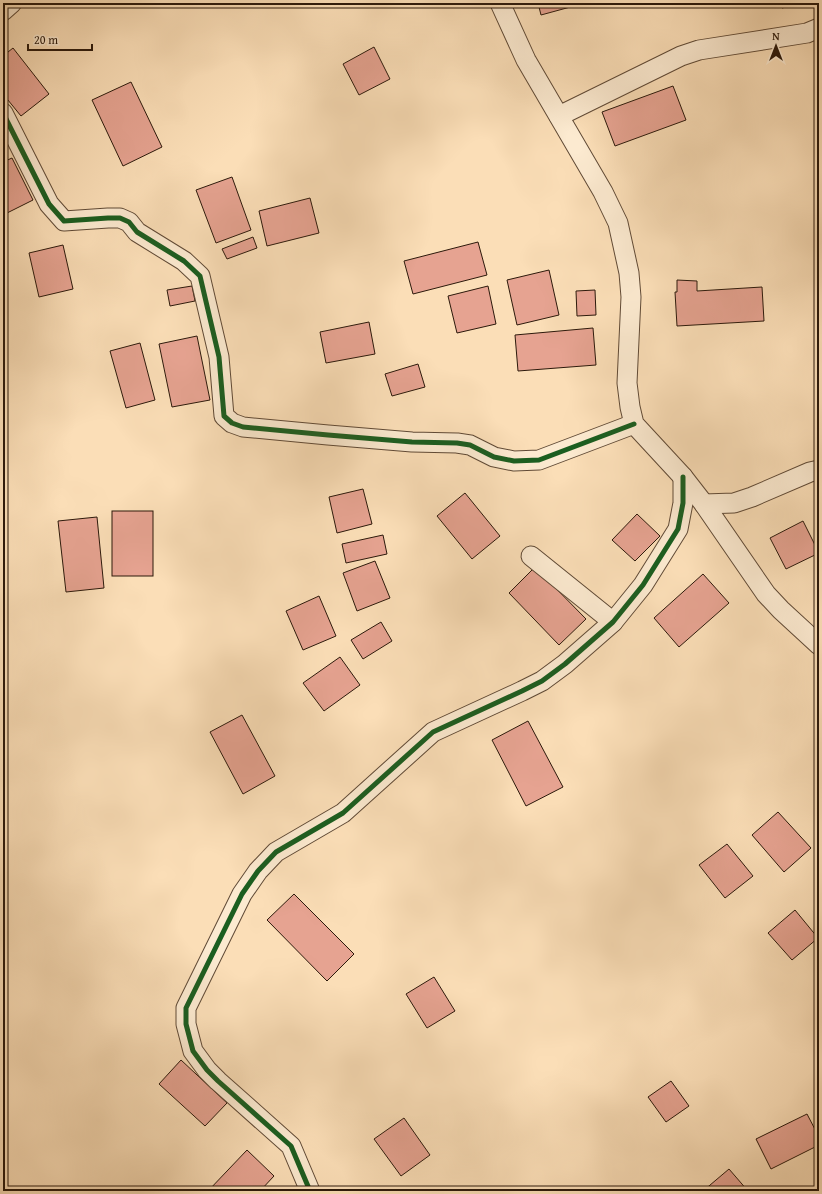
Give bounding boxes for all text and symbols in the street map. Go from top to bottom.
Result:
scale bar [28,26,92,52]
north arrow [756,26,796,66]
text: N [772,28,780,44]
text: 20 m [34,31,58,48]

